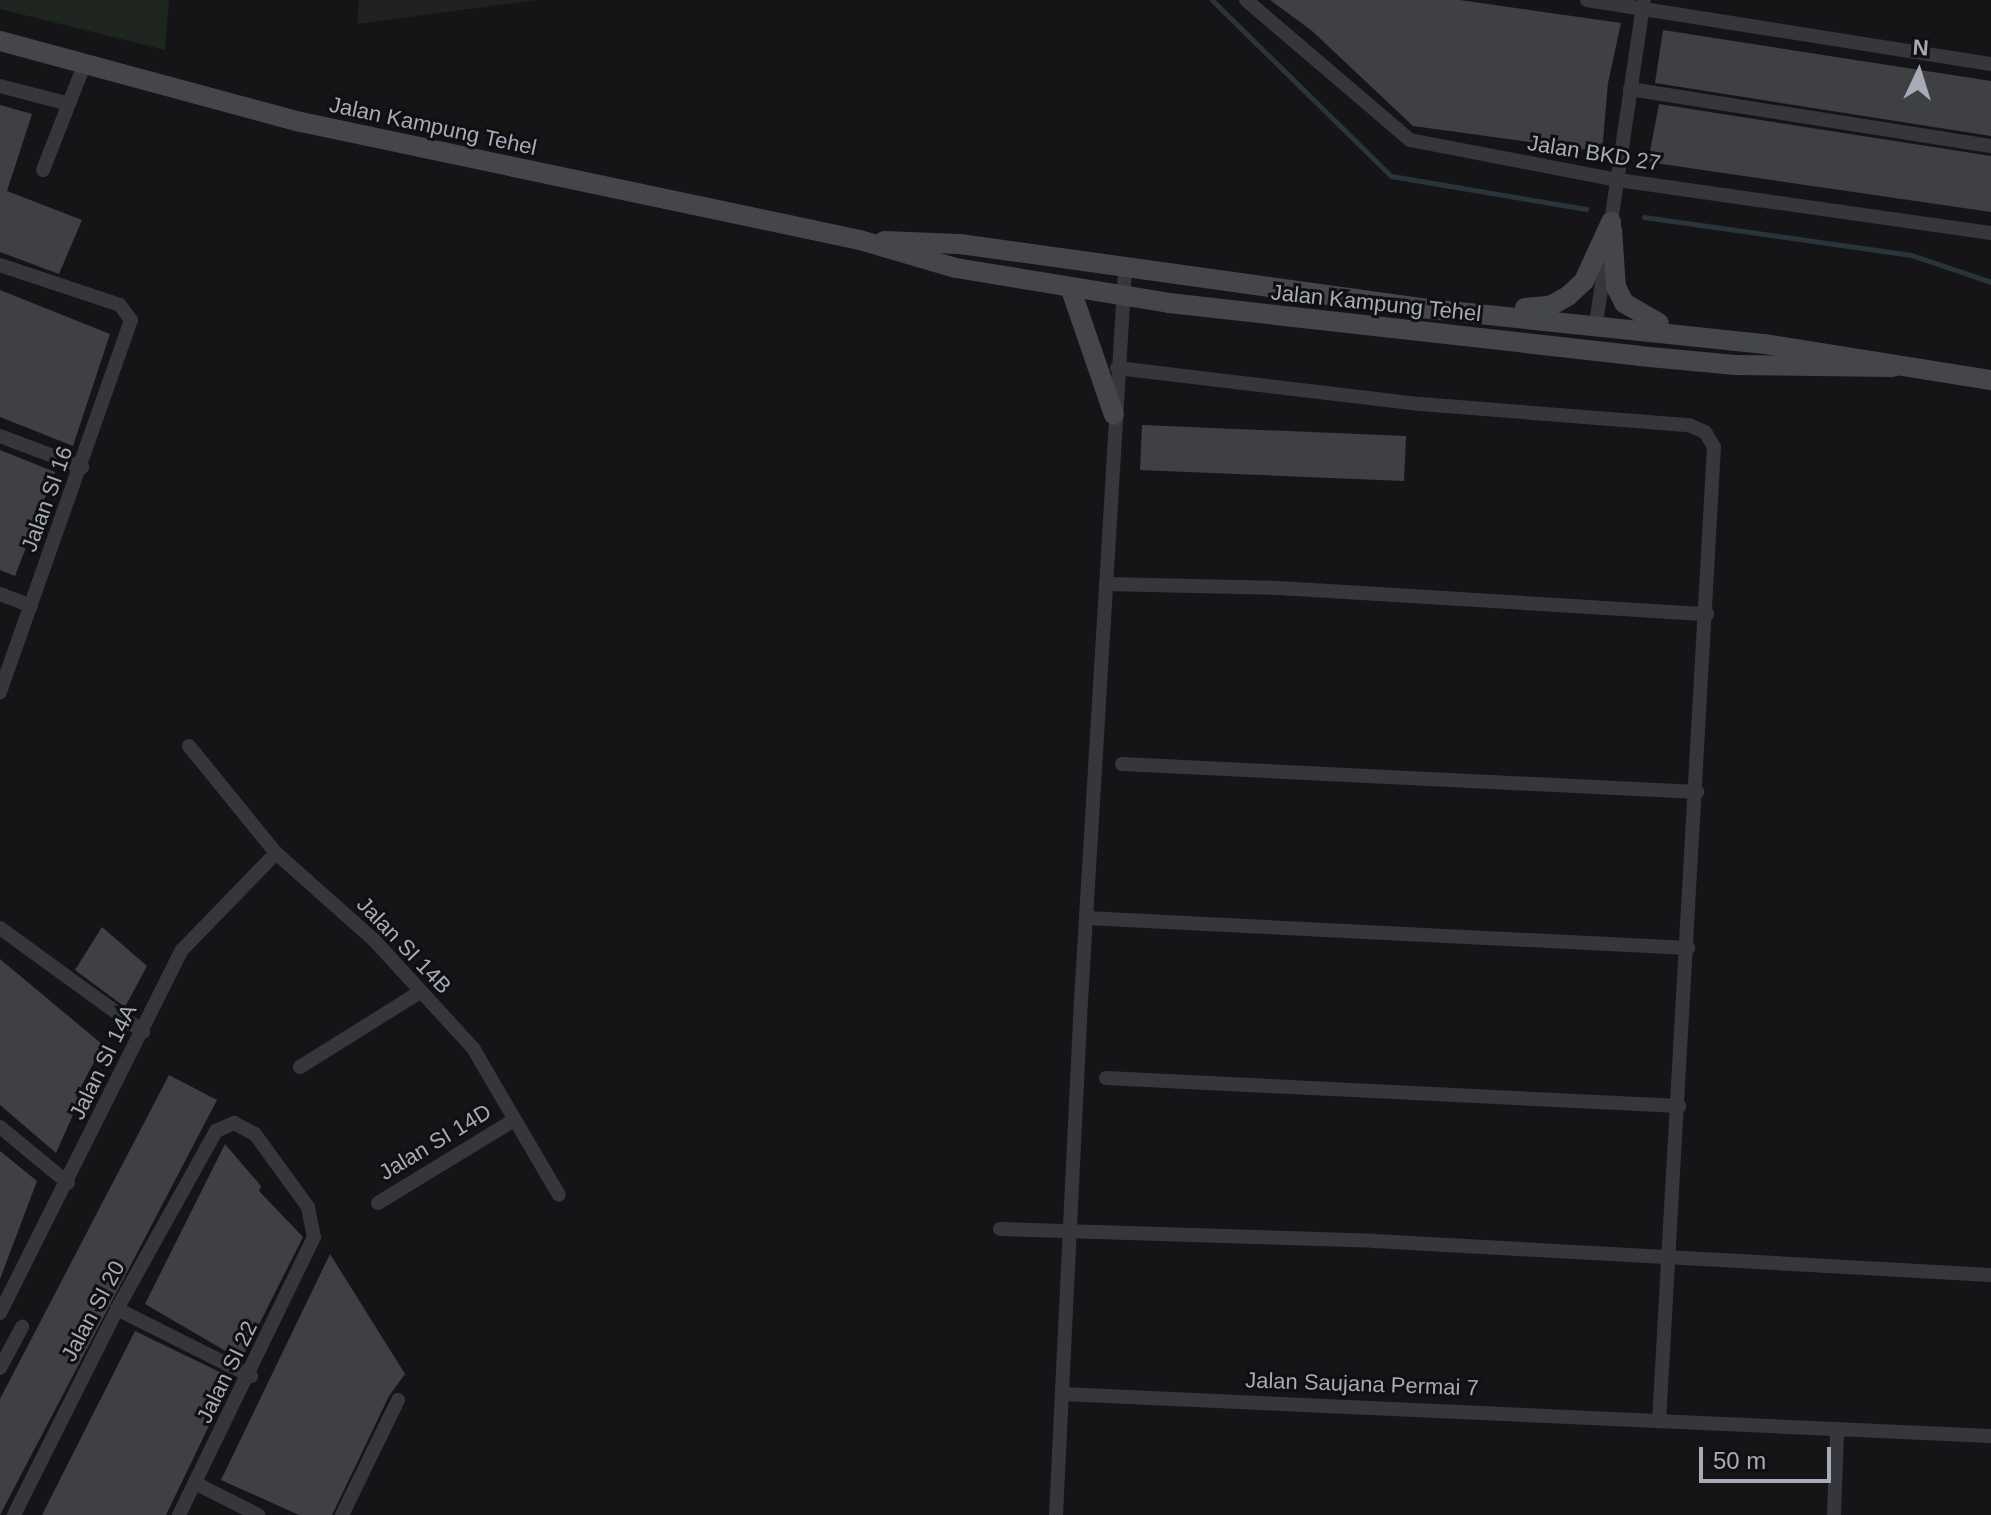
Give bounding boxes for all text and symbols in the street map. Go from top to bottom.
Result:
north arrow [1879,32,1959,112]
text: N [1912,35,1929,61]
street label: Jalan Kampung Tehel [327,91,539,161]
street label: Jalan BKD 27 [1526,129,1662,177]
street label: Jalan Kampung Tehel [1269,279,1483,327]
street label: Jalan SI 16 [16,443,78,555]
street label: Jalan SI 14B [351,891,457,999]
street label: Jalan SI 14A [64,1000,142,1124]
street label: Jalan SI 14D [374,1098,496,1186]
street label: Jalan SI 20 [56,1256,130,1366]
street label: Jalan SI 22 [191,1317,263,1427]
street label: Jalan Saujana Permai 7 [1245,1367,1479,1401]
scale bar [1703,1431,1835,1481]
text: 50 m [1713,1447,1766,1474]

